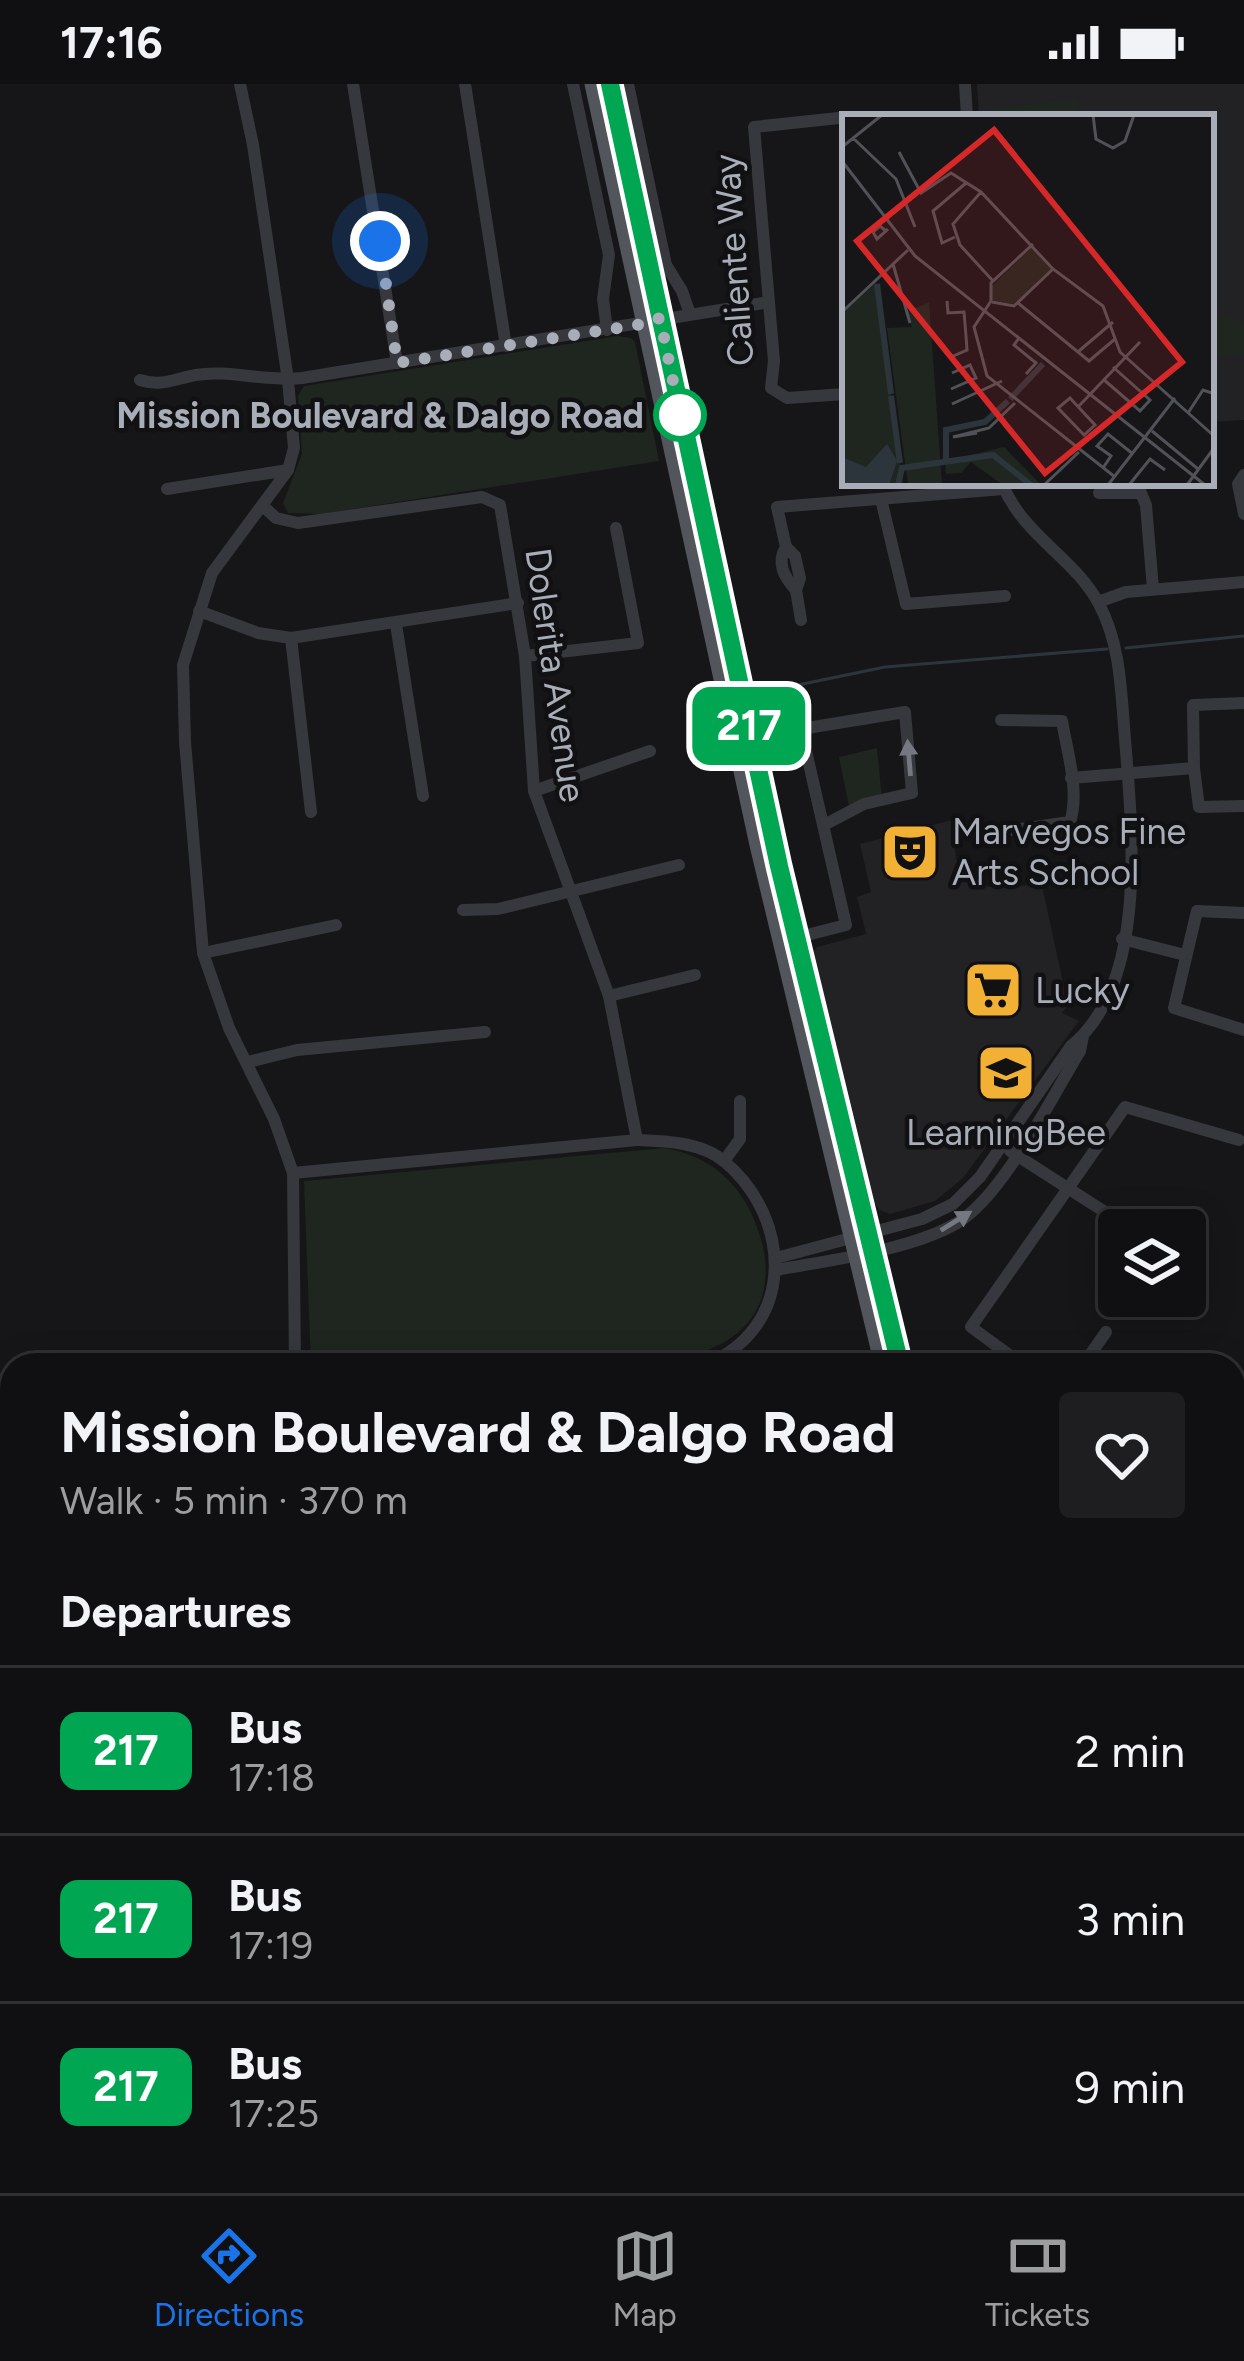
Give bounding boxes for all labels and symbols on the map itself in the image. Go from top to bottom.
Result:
inset map [842,114,1214,486]
street label: Caliente Way [705,152,762,367]
your location [350,211,410,271]
marker: Mission Boulevard & Dalgo Road [655,390,705,440]
place label: Mission Boulevard & Dalgo Road [116,394,644,437]
street label: Dolerita Avenue [516,545,595,805]
line badge: 217 [680,687,818,765]
one-way arrow [899,738,918,776]
place label: Marvegos Fine Arts School [952,810,1186,894]
theatre icon: Marvegos Fine Arts School [879,821,941,883]
supermarket icon: Lucky [962,959,1024,1021]
place label: Lucky [1035,969,1130,1012]
school or university icon: LearningBee [975,1042,1037,1104]
place label: LearningBee [906,1111,1106,1154]
one-way arrow [939,1211,972,1233]

